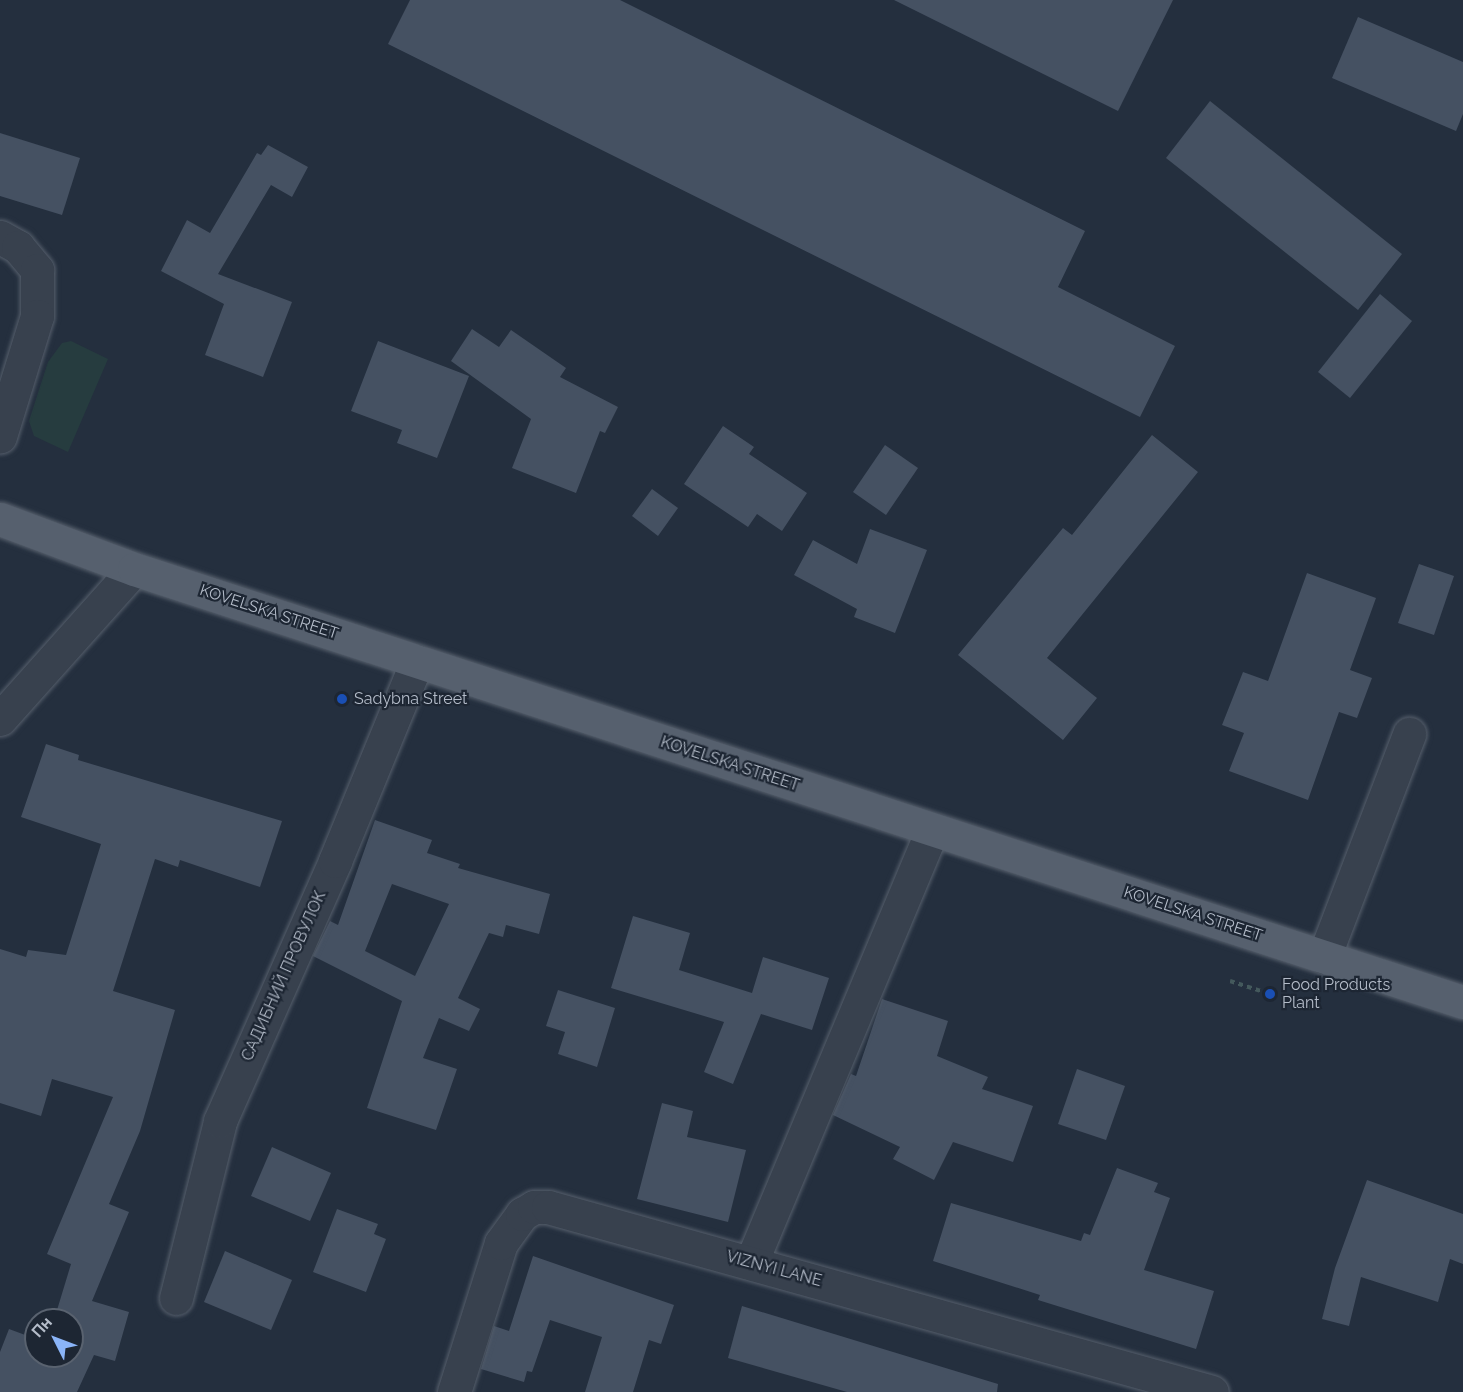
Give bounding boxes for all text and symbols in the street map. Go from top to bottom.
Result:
street label: KOVELSKA STREET [197,580,341,644]
place label: Sadybna Street [354,689,467,709]
marker: Sadybna Street [335,692,349,706]
street label: KOVELSKA STREET [658,732,802,796]
street label: KOVELSKA STREET [1121,882,1265,946]
street label: САДИБНИЙ ПРОВУЛОК [238,888,330,1064]
place label: Food Products Plant [1282,975,1390,1013]
marker: Food Products Plant [1263,987,1277,1001]
street label: VIZNYI LANE [724,1247,824,1291]
north arrow [24,1308,84,1368]
text: Пн [28,1313,56,1341]

